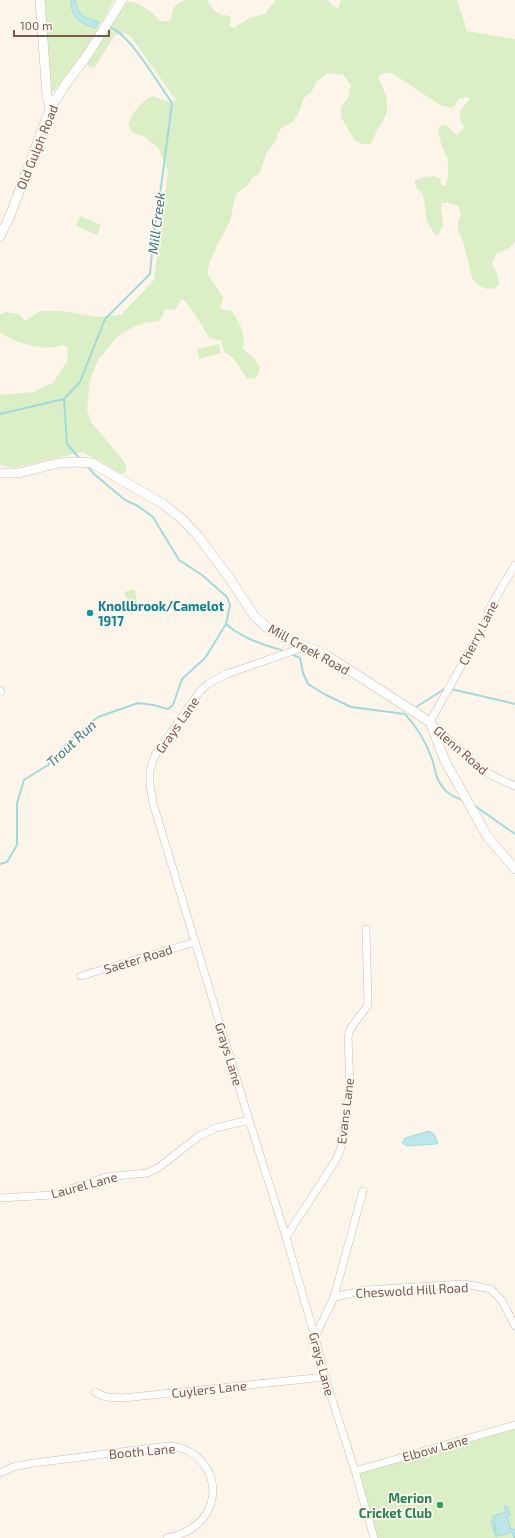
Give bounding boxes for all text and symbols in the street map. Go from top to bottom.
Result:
scale bar [14,12,109,38]
text: 100 m [20,18,52,32]
street label: Old Gulph Road [13,102,61,192]
water label: Mill Creek [144,191,168,255]
place label: Knollbrook/Camelot 1917 [98,598,225,629]
street label: Cherry Lane [455,598,501,668]
marker: Knollbrook/Camelot 1917 [85,608,95,618]
street label: Mill Creek Road [265,620,353,678]
street label: Grays Lane [152,694,202,756]
water label: Trout Run [43,716,99,770]
street label: Glenn Road [430,722,492,778]
street label: Saeter Road [102,941,174,977]
street label: Grays Lane [212,1020,246,1088]
street label: Evans Lane [333,1077,357,1145]
street label: Laurel Lane [49,1168,119,1202]
street label: Cheswold Hill Road [355,1279,469,1301]
street label: Grays Lane [306,1330,338,1398]
street label: Cuylers Lane [171,1377,247,1401]
street label: Elbow Lane [400,1431,470,1465]
street label: Booth Lane [108,1440,176,1462]
place label: Merion Cricket Club [359,1490,432,1521]
marker: Merion Cricket Club [435,1500,445,1510]

